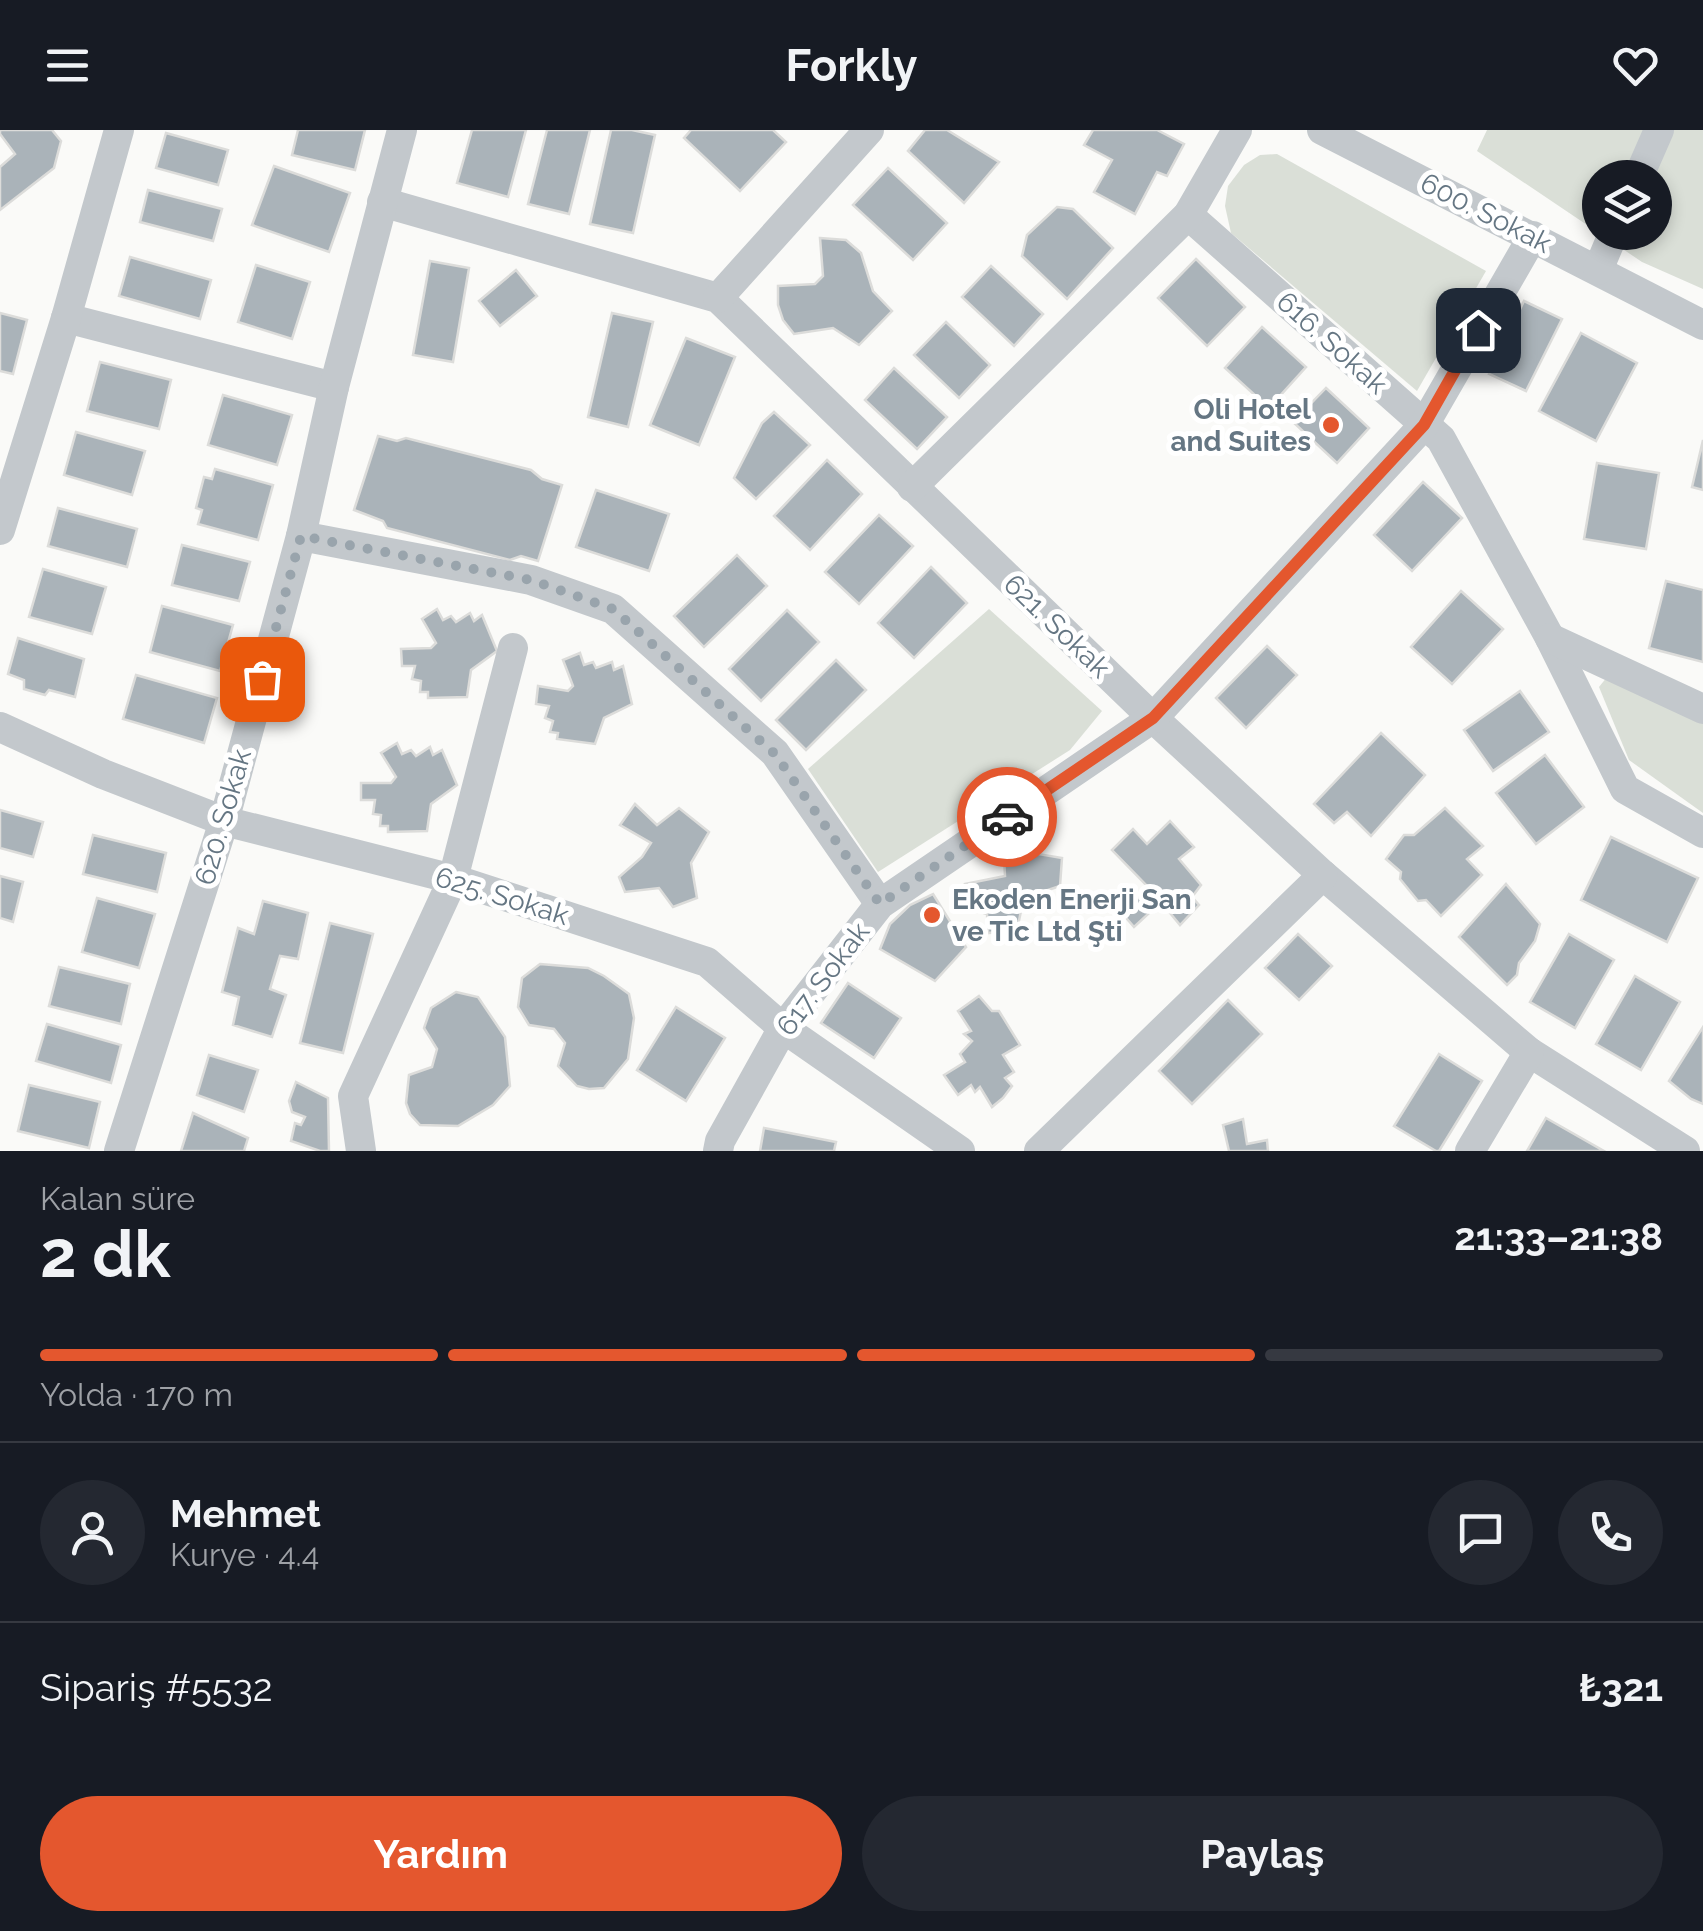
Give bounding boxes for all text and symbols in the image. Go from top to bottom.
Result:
icon: menu [40,38,95,93]
icon: heart [1608,38,1663,93]
text: Forkly [785,39,918,92]
map controls [1582,160,1672,250]
button: layers [1582,160,1672,250]
street label: 600. Sokak [1415,166,1557,260]
street label: 616. Sokak [1270,285,1394,401]
pin [1436,288,1521,373]
icon: home [1451,303,1506,358]
place label: Oli Hotel and Suites [1171,393,1311,458]
marker: Oli Hotel and Suites [1320,414,1342,436]
street label: 621. Sokak [997,567,1117,685]
pin [220,637,305,722]
icon: bag [235,652,290,707]
street label: 620. Sokak [188,745,258,889]
courier [957,767,1057,867]
icon: car [980,790,1035,845]
street label: 625. Sokak [431,860,573,932]
place label: Ekoden Enerji San ve Tic Ltd Şti [952,883,1192,948]
marker: Ekoden Enerji San ve Tic Ltd Şti [921,904,943,926]
street label: 617. Sokak [770,916,876,1042]
text: Kalan süre [40,1180,195,1217]
text: 21:33–21:38 [1454,1214,1663,1259]
text: 2 dk [40,1216,170,1292]
text: Yolda · 170 m [40,1376,233,1413]
button: person [40,1480,145,1585]
button: chat [1428,1480,1533,1585]
button: phone [1558,1480,1663,1585]
text: Mehmet [170,1491,321,1536]
text: Kurye · 4.4 [170,1536,319,1573]
text: Sipariş #5532 [40,1665,273,1710]
text: ₺321 [1579,1665,1663,1710]
button: Yardım [40,1796,842,1911]
button: Paylaş [862,1796,1663,1911]

